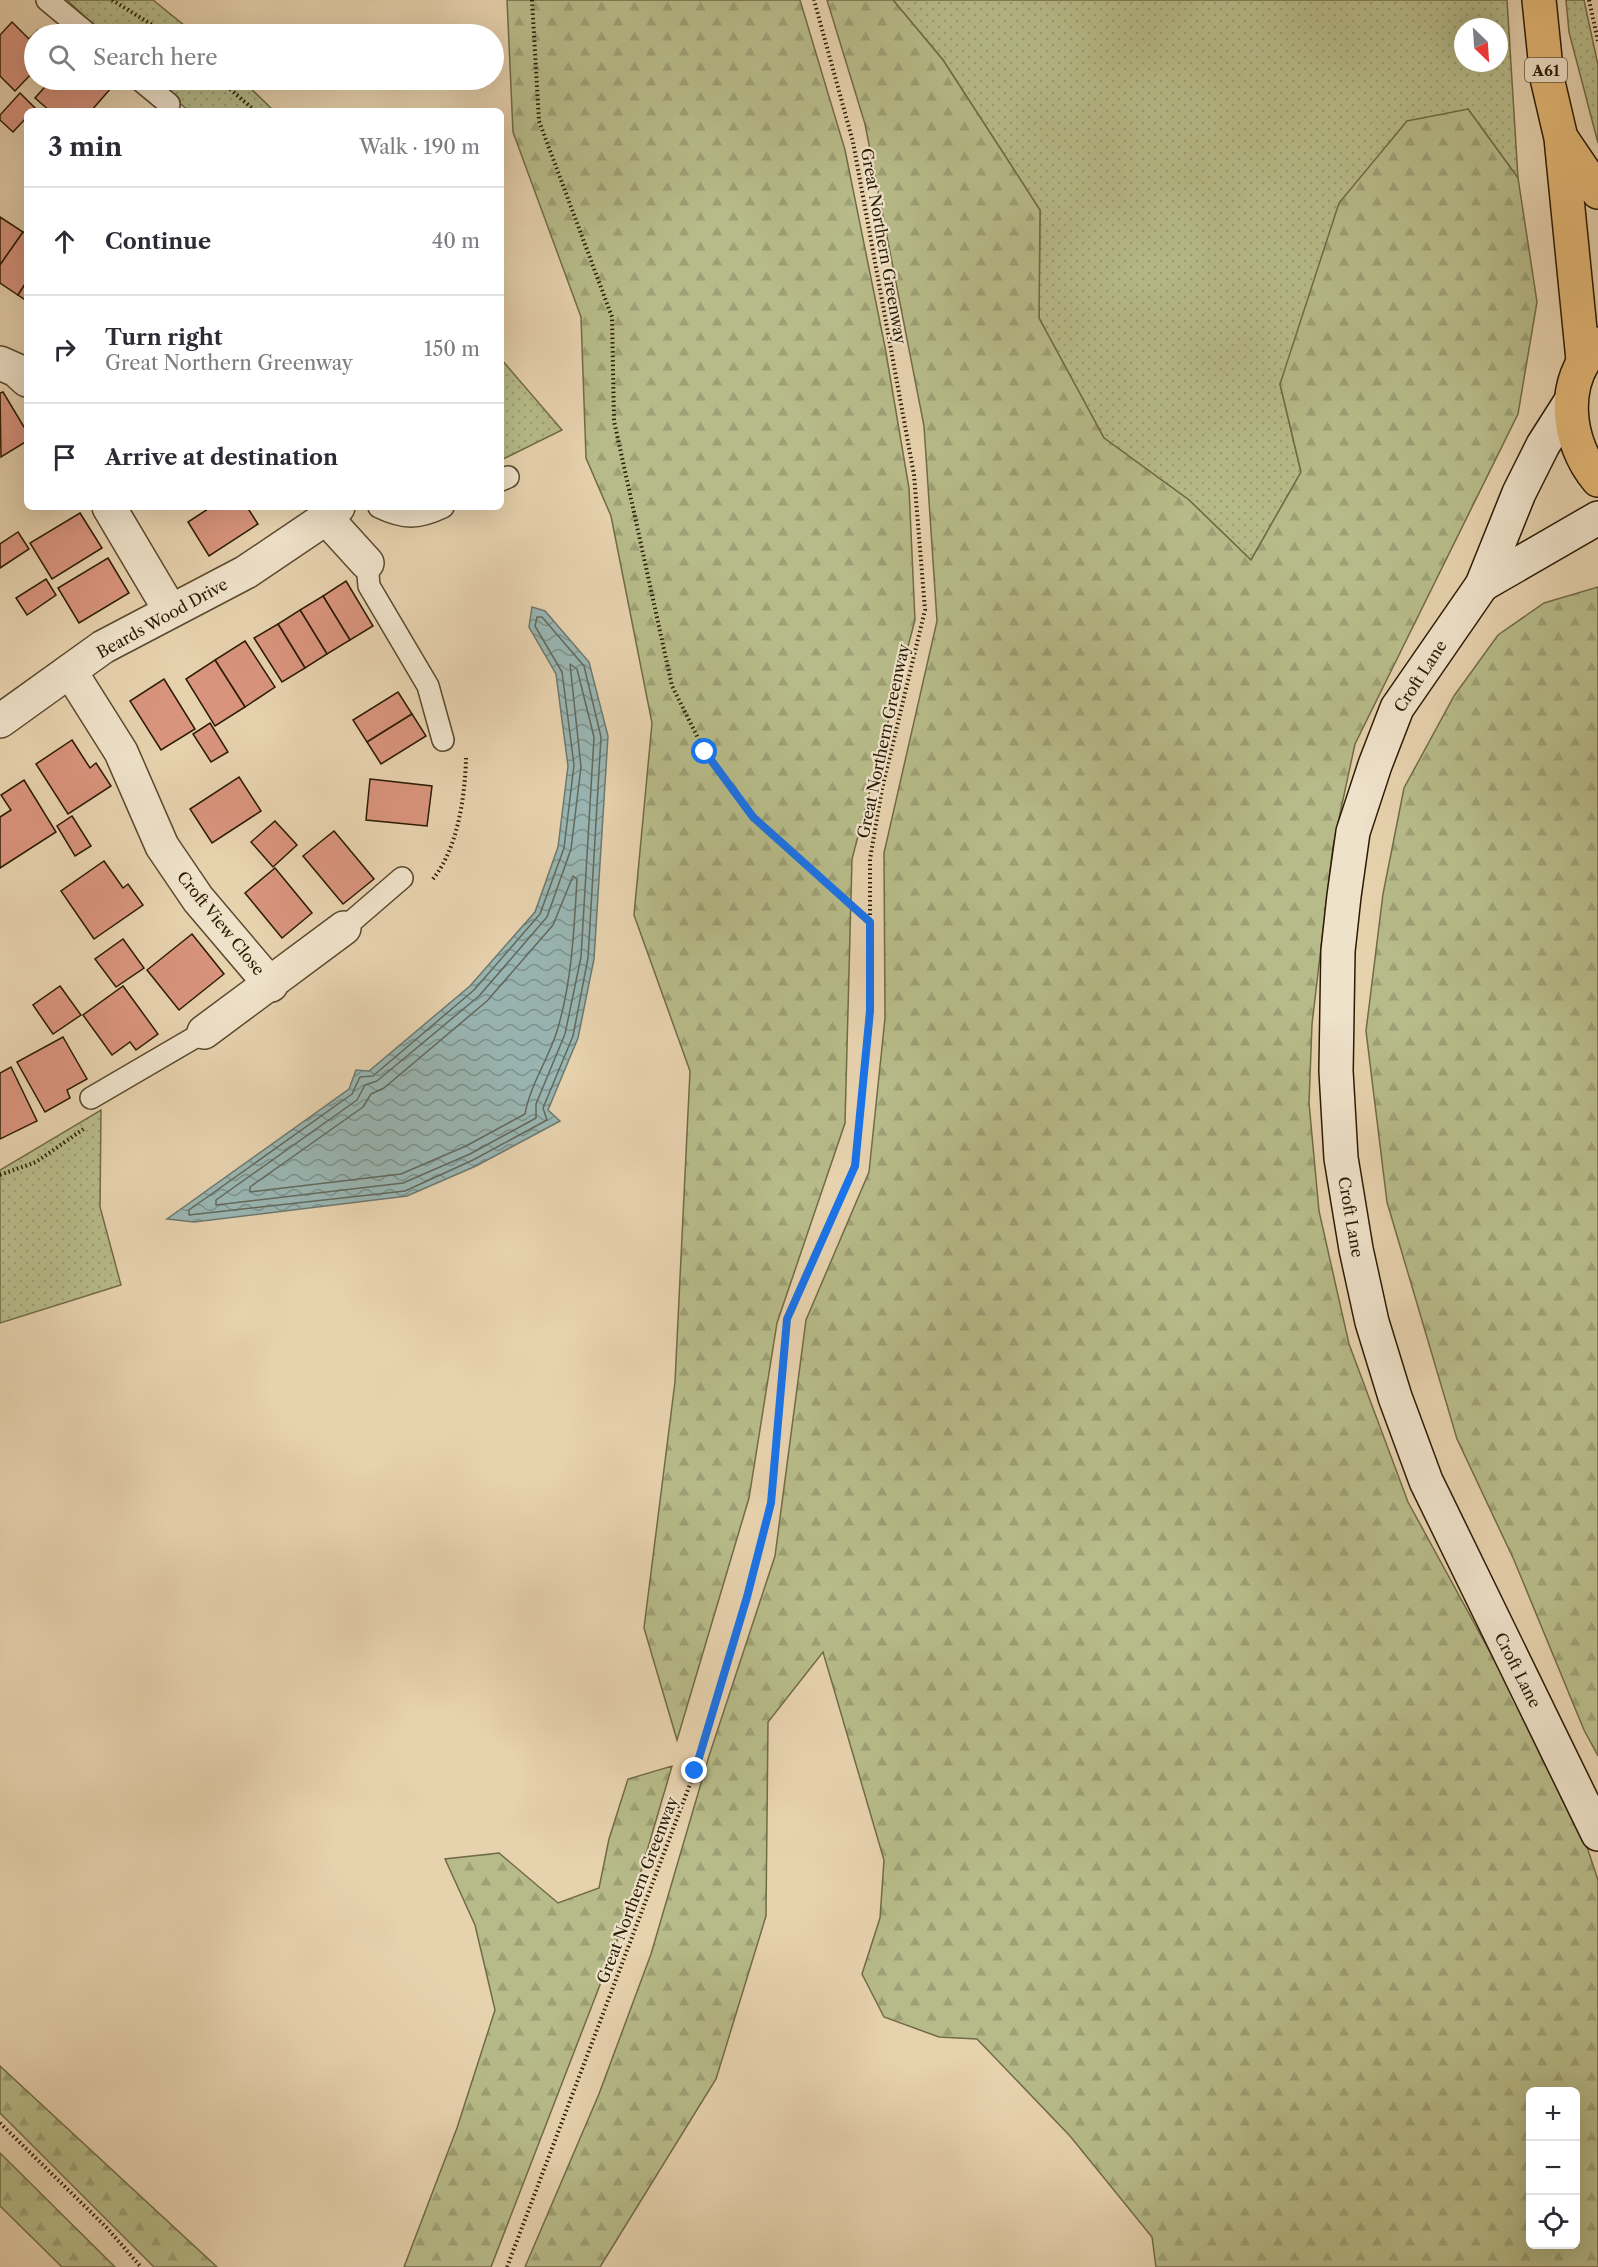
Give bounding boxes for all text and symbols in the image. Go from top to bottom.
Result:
north arrow [1454,18,1508,72]
search box [24,24,504,90]
icon: search [45,41,78,74]
text: Search here [93,44,218,71]
road number: A61 [1525,58,1567,82]
text: 3 min [48,131,122,163]
text: Walk · 190 m [359,135,480,159]
street label: Great Northern Greenway [857,147,911,346]
icon: ahead [48,225,81,258]
text: Continue [105,228,211,255]
text: 40 m [432,229,480,253]
text: Turn right [105,324,223,351]
icon: right [48,333,81,366]
text: 150 m [424,337,480,361]
text: Great Northern Greenway [105,351,353,375]
icon: arrive [48,441,81,474]
text: Arrive at destination [105,444,338,471]
street label: Beards Wood Drive [93,574,231,662]
street label: Croft Lane [1389,636,1451,716]
street label: Great Northern Greenway [853,641,914,840]
route start [691,738,717,764]
street label: Croft View Close [173,867,269,979]
street label: Croft Lane [1334,1175,1368,1259]
street label: Croft Lane [1491,1629,1546,1711]
route end [681,1757,707,1783]
street label: Great Northern Greenway [592,1793,682,1986]
map controls [1526,2087,1580,2249]
button: + [1526,2087,1580,2141]
button: − [1526,2141,1580,2195]
button: locate [1526,2195,1580,2249]

